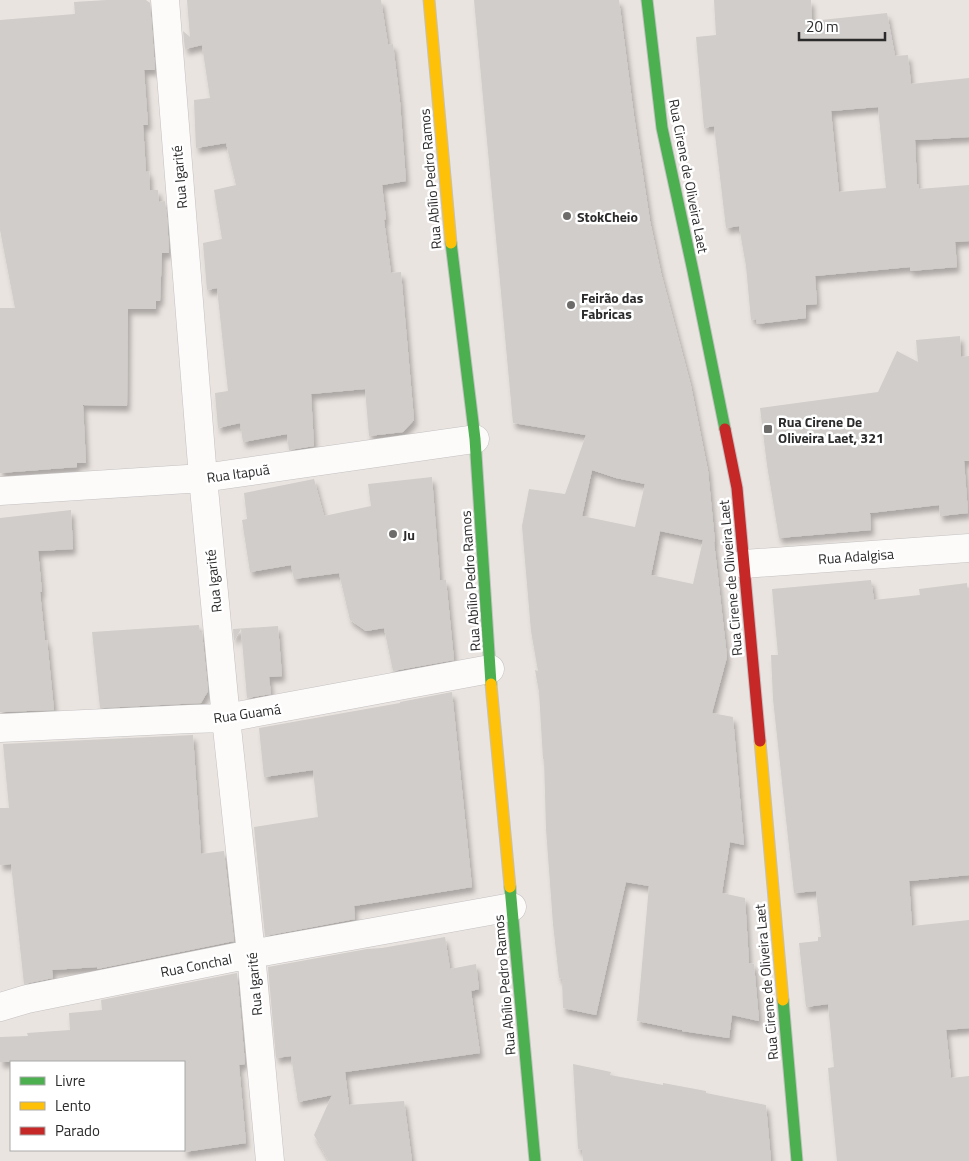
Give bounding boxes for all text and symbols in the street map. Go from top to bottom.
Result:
scale bar [799,10,885,42]
text: 20 m [806,15,839,38]
street label: Rua Cirene de Oliveira Laet [664,97,714,255]
street label: Rua Abílio Pedro Ramos [413,108,447,250]
street label: Rua Igarité [166,144,192,210]
place label: StokCheio [577,206,638,227]
marker: StokCheio [561,210,573,222]
place label: Feirão das Fabricas [581,287,644,324]
marker: Feirão das Fabricas [565,299,577,311]
place label: Rua Cirene De Oliveira Laet, 321 [778,411,884,448]
marker: Rua Cirene De Oliveira Laet, 321 [762,423,774,435]
street label: Rua Itapuã [205,458,271,488]
street label: Rua Cirene de Oliveira Laet [713,499,747,657]
street label: Rua Abílio Pedro Ramos [455,510,485,652]
place label: Ju [403,524,415,545]
marker: Ju [387,528,399,540]
street label: Rua Adalgisa [817,543,895,569]
street label: Rua Igarité [199,548,227,614]
street label: Rua Guamá [212,698,282,728]
street label: Rua Cirene de Oliveira Laet [749,903,783,1061]
street label: Rua Abílio Pedro Ramos [487,914,521,1056]
street label: Rua Conchal [158,948,234,982]
street label: Rua Igarité [241,951,267,1017]
legend [10,1061,185,1151]
text: Livre [55,1069,85,1092]
text: Lento [55,1094,91,1117]
text: Parado [55,1119,100,1142]

